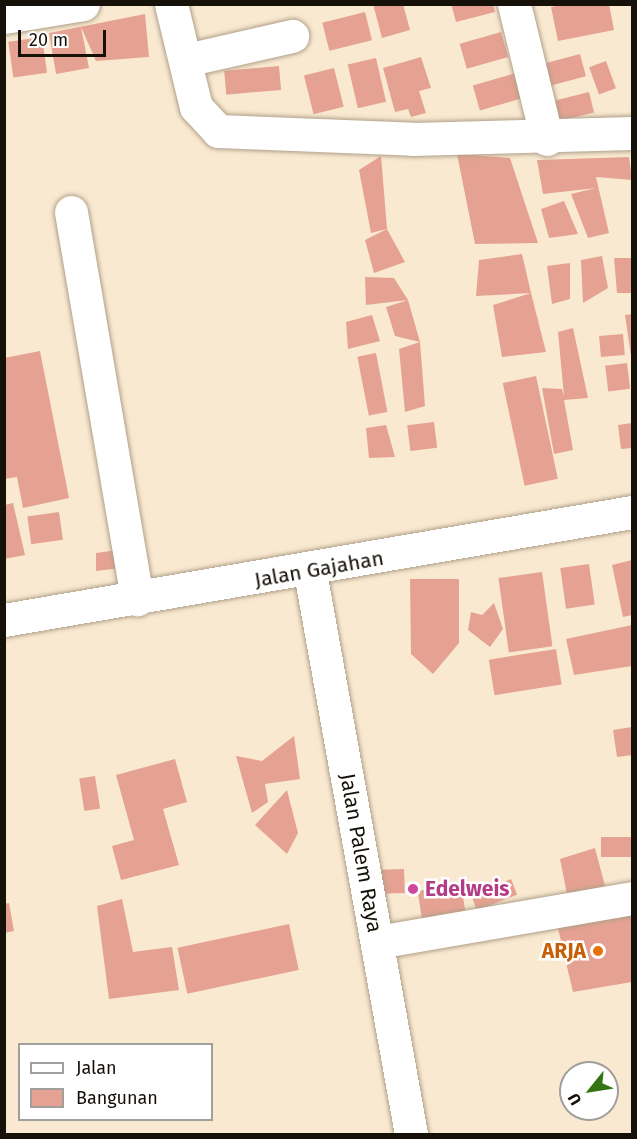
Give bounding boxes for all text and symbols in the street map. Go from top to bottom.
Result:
scale bar [21,18,110,56]
text: 20 m [29,29,68,51]
street label: Jalan Gajahan [252,545,386,593]
street label: Jalan Palem Raya [335,771,387,935]
place label: Edelweis [425,876,509,902]
marker: Edelweis [406,882,420,896]
place label: ARJA [542,938,586,964]
marker: ARJA [591,944,605,958]
legend [18,1043,213,1121]
text: Jalan [76,1057,117,1079]
north arrow [559,1061,619,1121]
text: Bangunan [76,1087,158,1109]
text: U [564,1090,586,1109]

